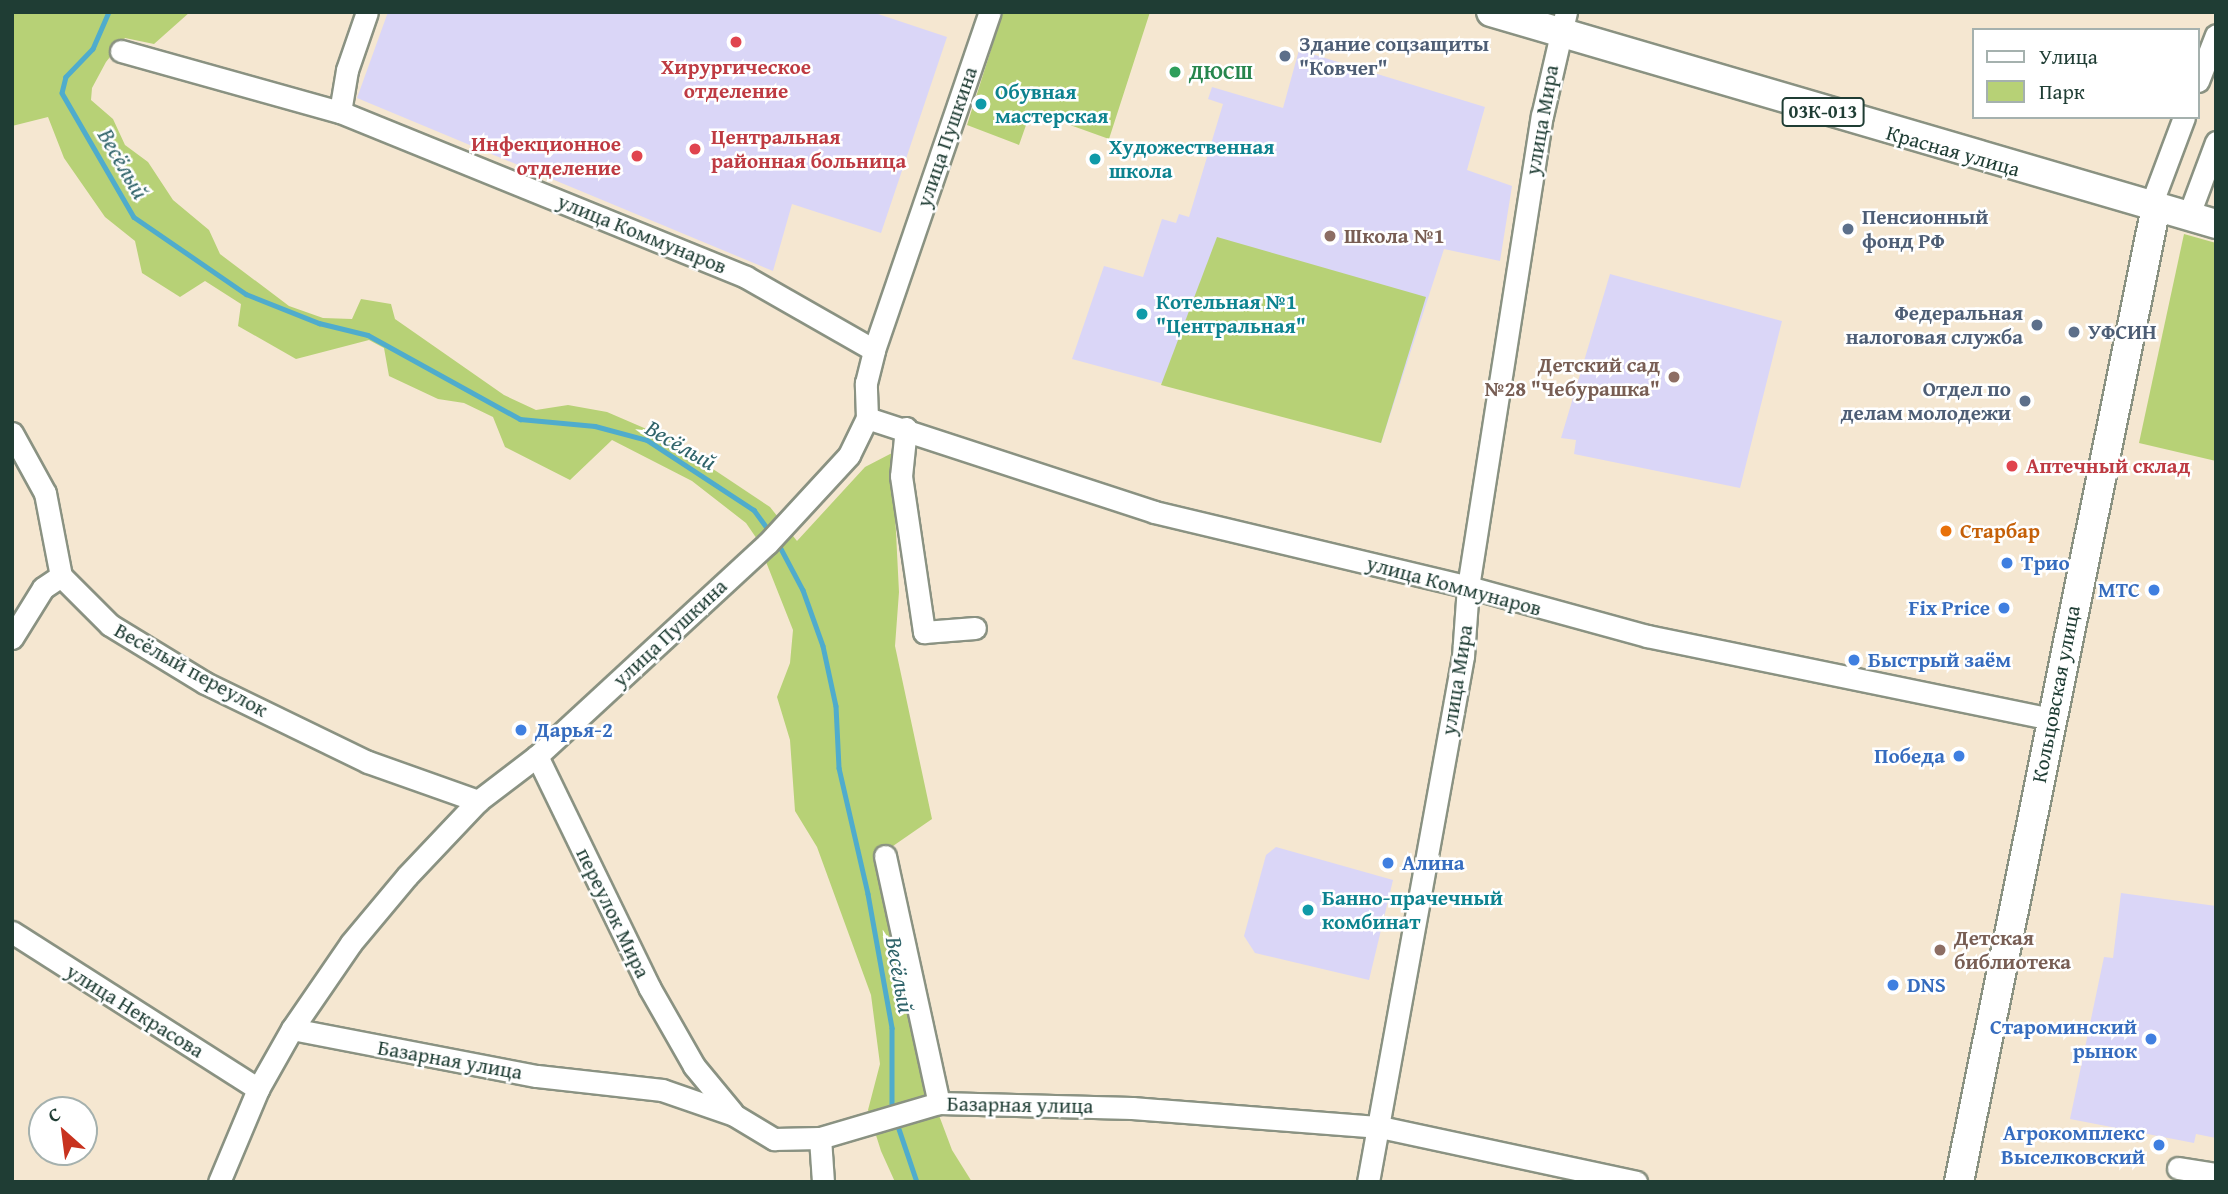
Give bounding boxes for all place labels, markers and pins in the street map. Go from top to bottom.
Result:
place label: Здание соцзащиты "Ковчег" [1299,31,1489,81]
marker: Хирургическое отделение [726,32,746,52]
marker: Здание соцзащиты "Ковчег" [1277,48,1293,64]
place label: Хирургическое отделение [661,54,811,104]
place label: ДЮСШ [1189,59,1253,85]
marker: ДЮСШ [1167,64,1183,80]
place label: Обувная мастерская [995,79,1109,129]
marker: Обувная мастерская [973,96,989,112]
place label: Центральная районная больница [711,124,906,174]
place label: Инфекционное отделение [471,131,621,181]
place label: Художественная школа [1109,134,1274,184]
marker: Центральная районная больница [685,139,705,159]
marker: Инфекционное отделение [627,146,647,166]
marker: Художественная школа [1087,151,1103,167]
place label: Пенсионный фонд РФ [1862,204,1989,254]
marker: Пенсионный фонд РФ [1840,221,1856,237]
place label: Школа №1 [1344,223,1445,249]
marker: Школа №1 [1322,228,1338,244]
place label: Котельная №1 "Центральная" [1156,289,1306,339]
place label: Федеральная налоговая служба [1846,300,2023,350]
marker: Котельная №1 "Центральная" [1134,306,1150,322]
marker: Федеральная налоговая служба [2029,317,2045,333]
place label: УФСИН [2088,319,2157,345]
marker: УФСИН [2066,324,2082,340]
place label: Детский сад №28 "Чебурашка" [1484,352,1660,402]
marker: Детский сад №28 "Чебурашка" [1666,369,1682,385]
place label: Отдел по делам молодежи [1841,376,2011,426]
marker: Отдел по делам молодежи [2017,393,2033,409]
place label: Аптечный склад [2026,453,2190,479]
marker: Аптечный склад [2004,458,2020,474]
place label: Старбар [1960,518,2040,544]
marker: Старбар [1938,523,1954,539]
place label: Трио [2021,550,2070,576]
marker: Трио [1999,555,2015,571]
place label: МТС [2098,577,2140,603]
marker: МТС [2146,582,2162,598]
place label: Fix Price [1909,595,1990,621]
marker: Fix Price [1996,600,2012,616]
place label: Быстрый заём [1868,647,2011,673]
marker: Быстрый заём [1846,652,1862,668]
place label: Дарья-2 [535,717,613,743]
marker: Дарья-2 [513,722,529,738]
place label: Победа [1874,743,1945,769]
marker: Победа [1951,748,1967,764]
place label: Алина [1402,850,1465,876]
marker: Алина [1380,855,1396,871]
place label: Банно-прачечный комбинат [1322,885,1503,935]
marker: Банно-прачечный комбинат [1300,902,1316,918]
place label: Детская библиотека [1954,925,2071,975]
marker: Детская библиотека [1932,942,1948,958]
place label: DNS [1907,972,1946,998]
marker: DNS [1885,977,1901,993]
place label: Староминский рынок [1990,1014,2137,1064]
marker: Староминский рынок [2143,1031,2159,1047]
place label: Агрокомплекс Выселковский [2001,1120,2145,1170]
marker: Агрокомплекс Выселковский [2151,1137,2167,1153]

